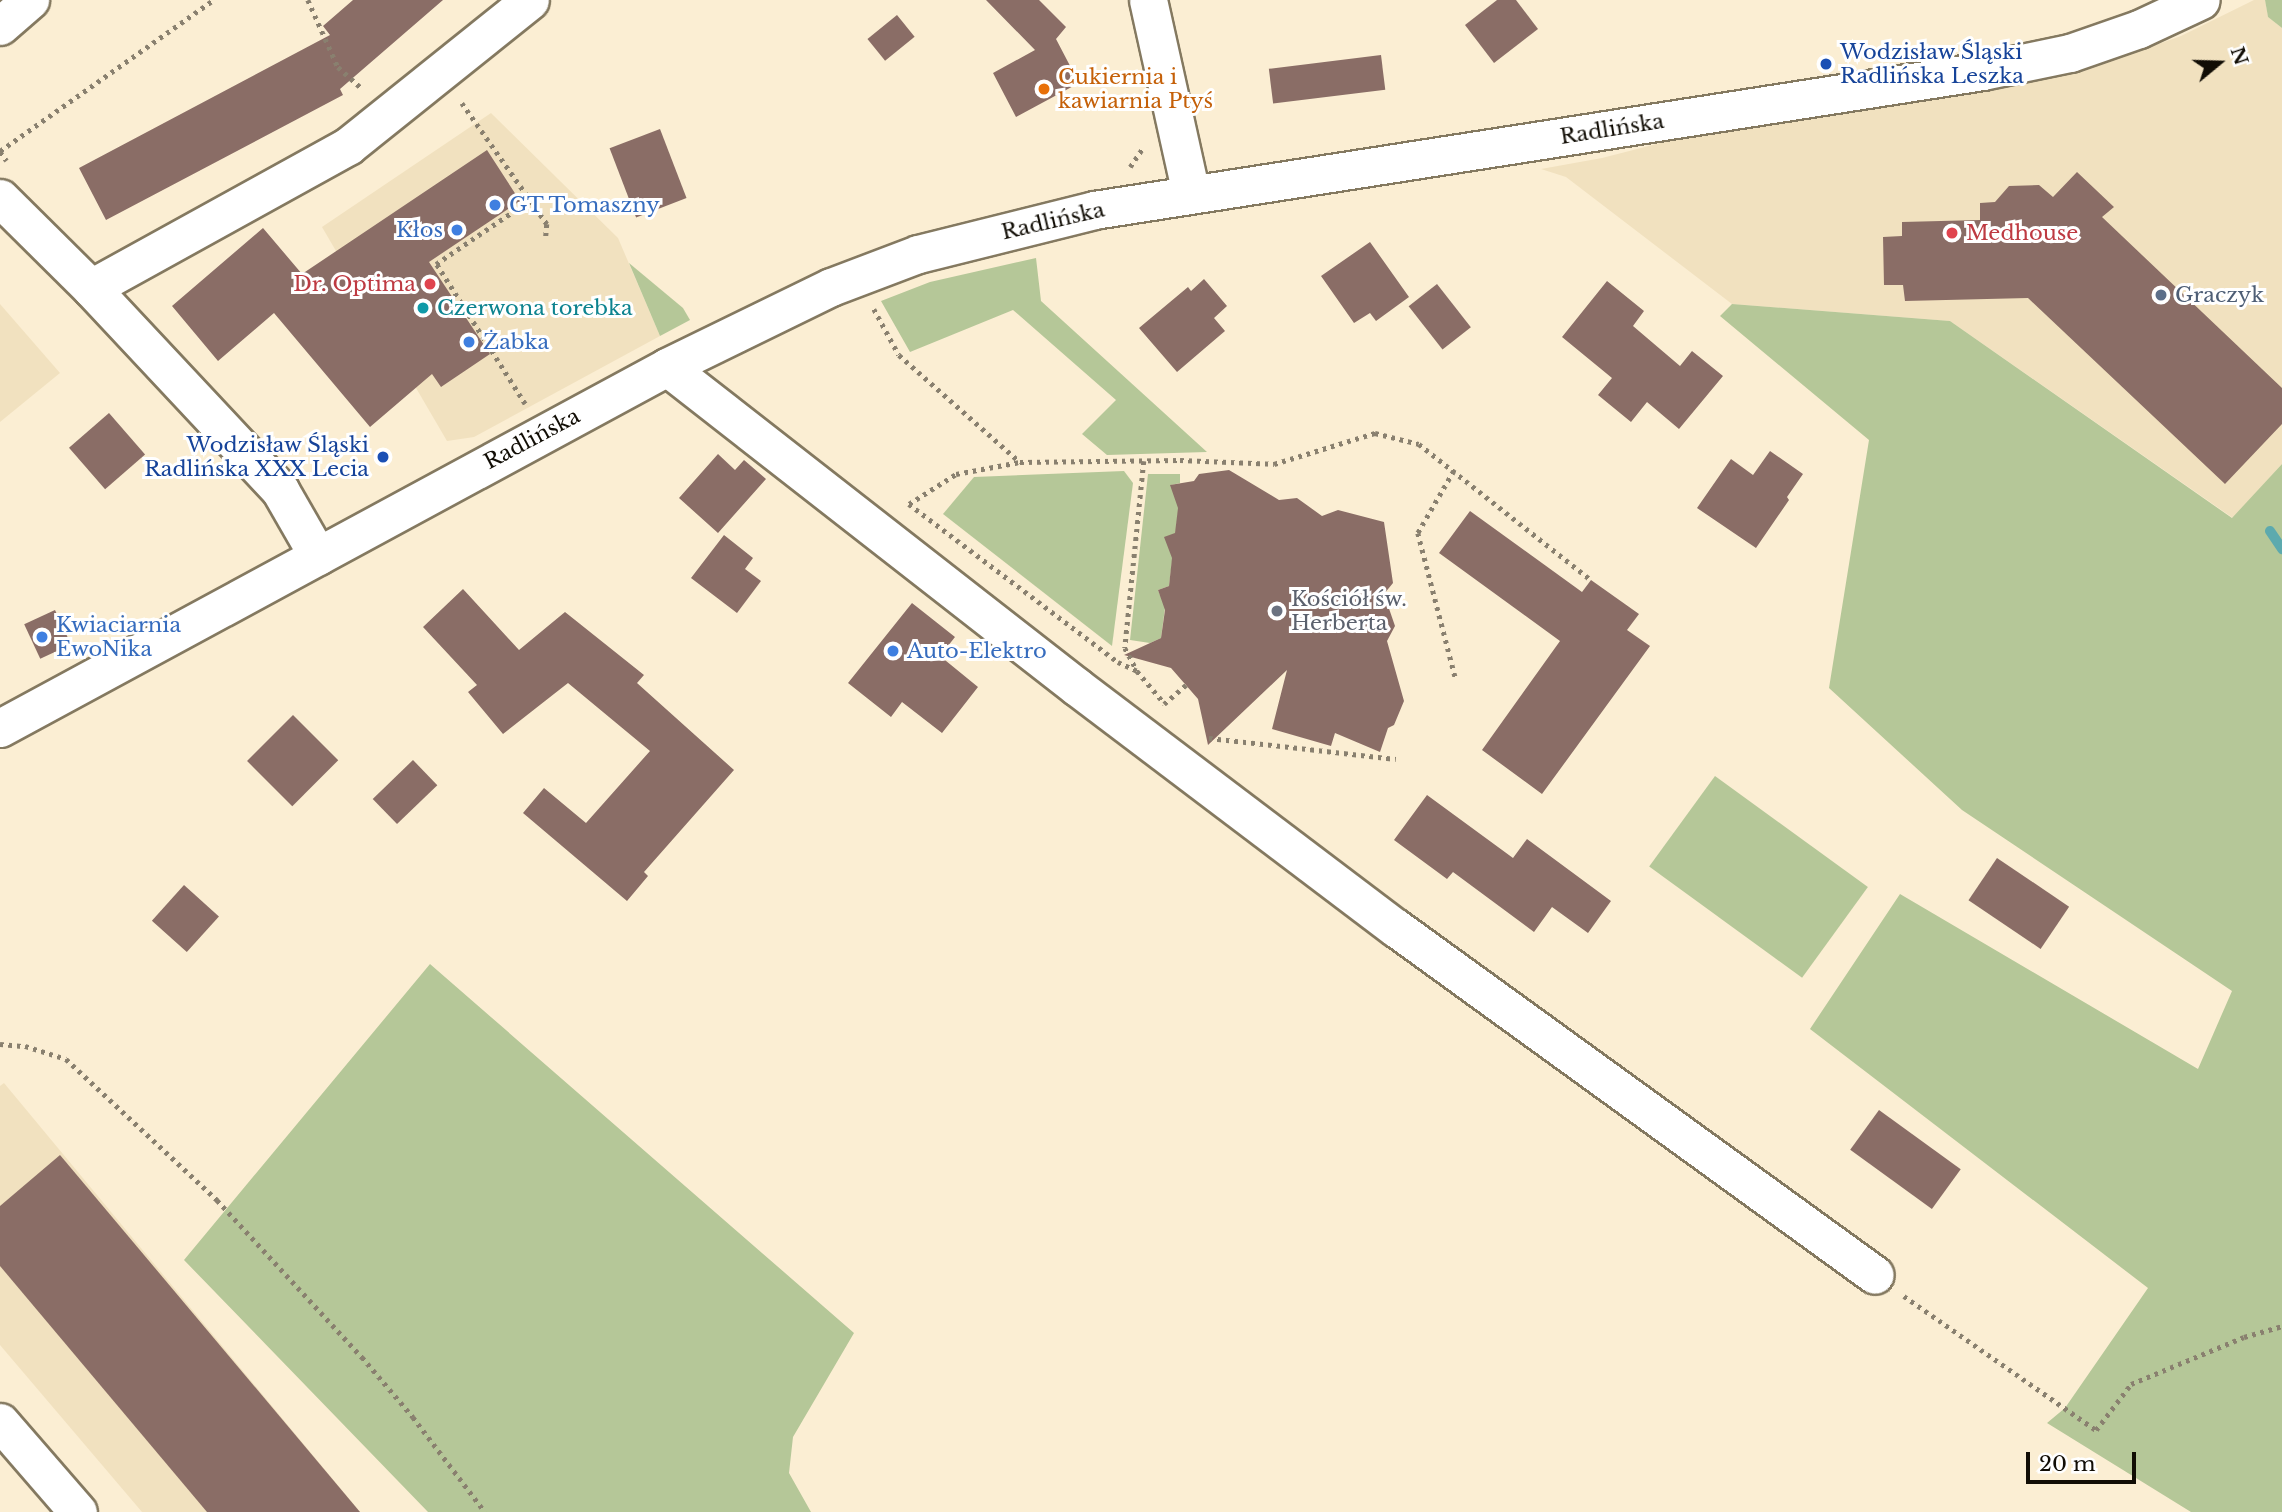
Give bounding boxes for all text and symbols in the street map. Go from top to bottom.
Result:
north arrow [2184,28,2254,98]
place label: Wodzisław Śląski Radlińska Leszka [1840,39,2024,89]
text: N [2226,44,2253,68]
marker: Wodzisław Śląski Radlińska Leszka [1818,56,1834,72]
place label: Cukiernia i kawiarnia Ptyś [1058,64,1213,114]
marker: Cukiernia i kawiarnia Ptyś [1036,81,1052,97]
street label: Radlińska [1558,108,1666,150]
place label: GT Tomaszny [509,192,661,218]
marker: GT Tomaszny [487,197,503,213]
street label: Radlińska [999,197,1107,245]
place label: Kłos [396,217,443,243]
place label: Medhouse [1966,220,2078,246]
marker: Kłos [449,222,465,238]
marker: Medhouse [1944,225,1960,241]
place label: Dr. Optima [293,271,416,297]
marker: Dr. Optima [422,276,438,292]
place label: Graczyk [2175,282,2264,308]
marker: Graczyk [2153,287,2169,303]
place label: Czerwona torebka [437,295,633,321]
marker: Czerwona torebka [415,300,431,316]
place label: Żabka [483,329,549,355]
marker: Żabka [461,334,477,350]
street label: Radlińska [480,403,584,475]
place label: Wodzisław Śląski Radlińska XXX Lecia [143,432,369,482]
marker: Wodzisław Śląski Radlińska XXX Lecia [375,449,391,465]
place label: Kościół św. Herberta [1291,586,1407,636]
marker: Kościół św. Herberta [1269,603,1285,619]
place label: Kwiaciarnia EwoNika [56,612,181,662]
marker: Kwiaciarnia EwoNika [34,629,50,645]
place label: Auto-Elektro [907,638,1047,664]
marker: Auto-Elektro [885,643,901,659]
scale bar [2030,1438,2140,1482]
text: 20 m [2039,1451,2096,1477]

